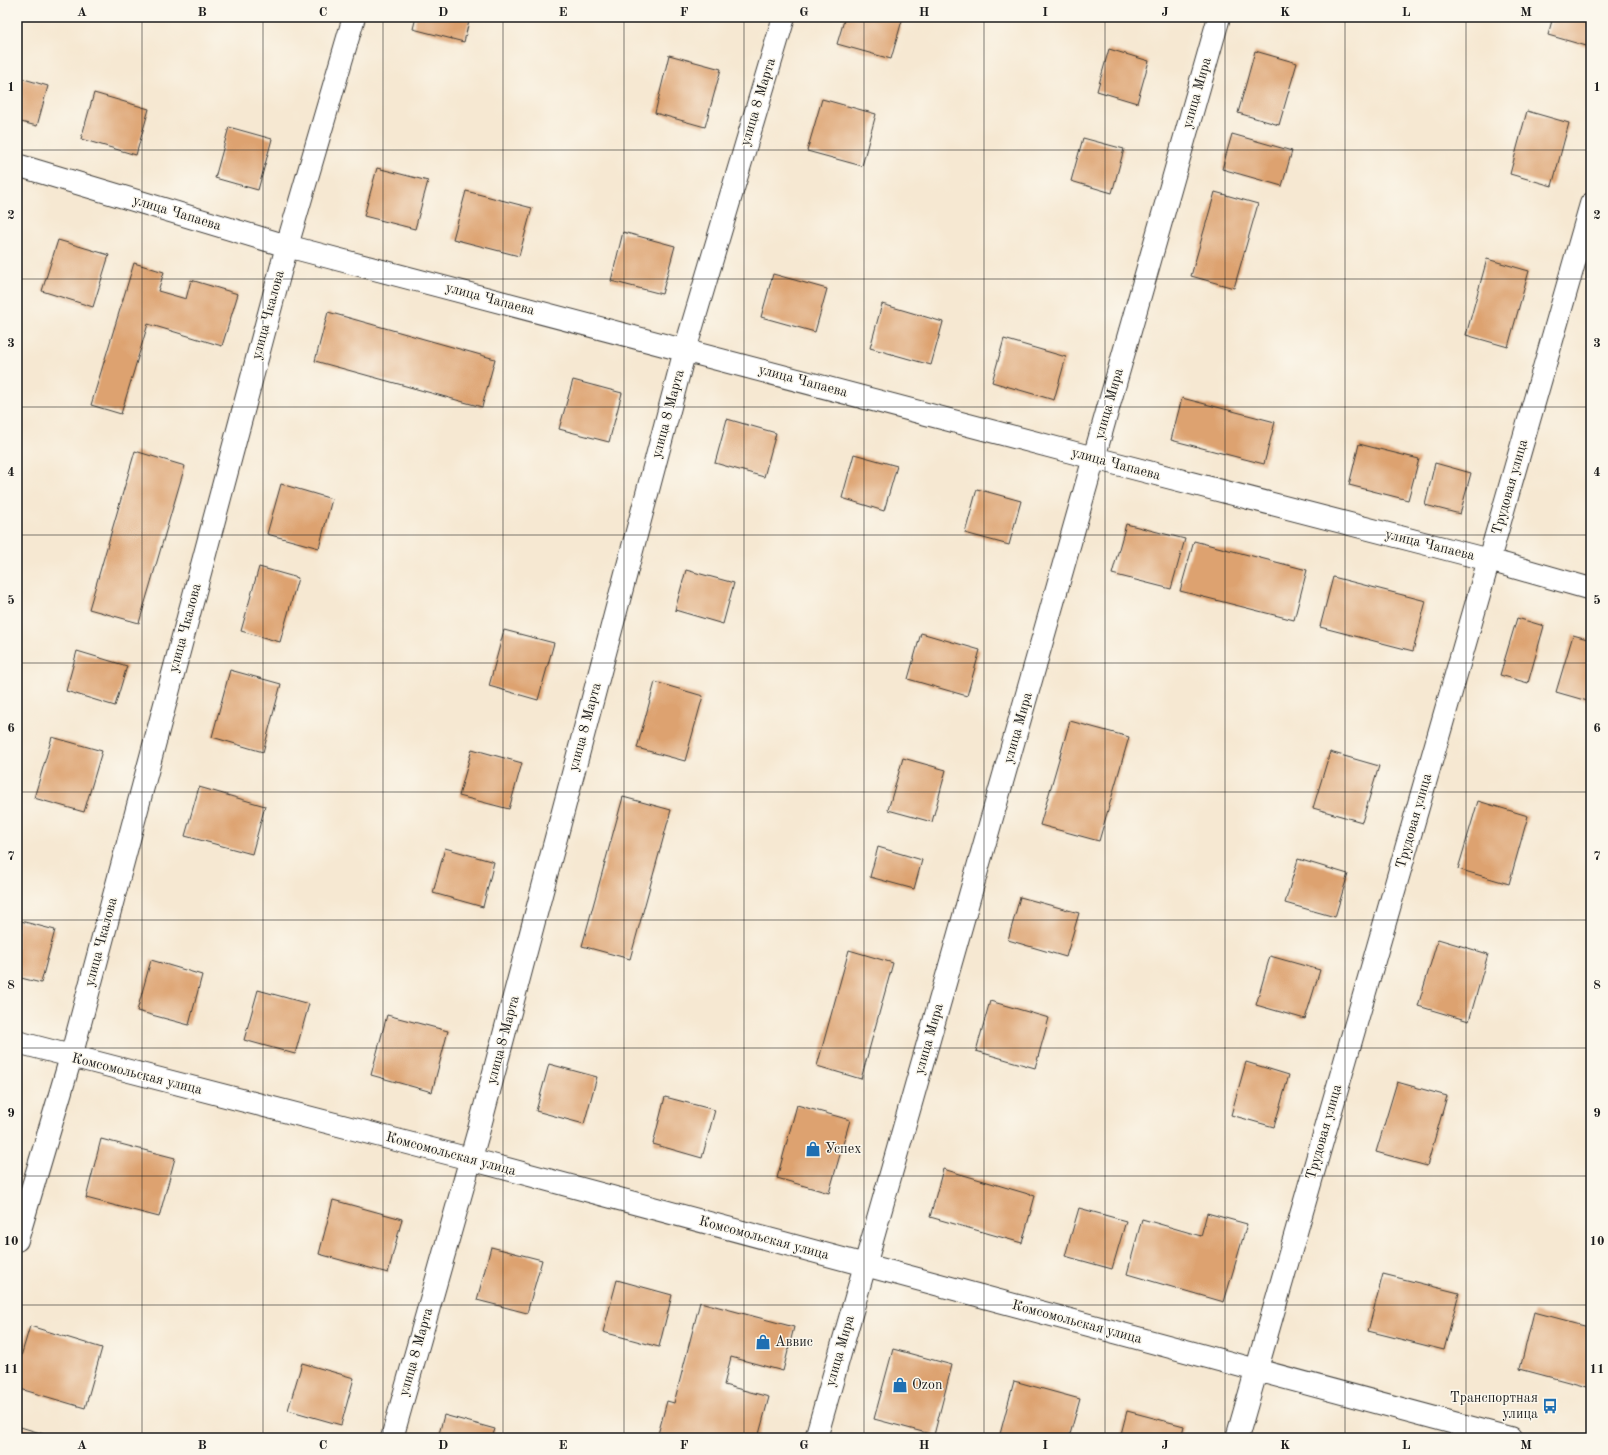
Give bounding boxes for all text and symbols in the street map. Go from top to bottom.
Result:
text: A [77,6,87,19]
text: B [197,6,207,19]
text: C [319,6,327,19]
text: D [438,6,448,19]
text: E [559,6,568,19]
text: F [680,6,689,19]
text: G [799,6,809,19]
text: H [919,6,930,19]
text: I [1042,6,1048,19]
text: J [1161,6,1169,19]
text: K [1280,6,1290,19]
text: L [1402,6,1411,19]
text: M [1520,6,1532,19]
street label: улица 8 Марта [738,56,778,148]
street label: улица Мира [1180,56,1214,130]
text: 1 [7,81,15,94]
text: 1 [1593,81,1601,94]
street label: улица Чапаева [131,193,223,233]
text: 2 [7,209,15,222]
text: 2 [1593,209,1601,222]
street label: улица Чкалова [249,269,287,361]
street label: улица Чапаева [444,280,536,318]
text: 3 [7,337,15,350]
text: 3 [1593,337,1601,350]
street label: улица Чапаева [757,362,849,400]
street label: улица Мира [1092,367,1126,441]
street label: улица 8 Марта [649,368,687,460]
street label: Трудовая улица [1490,438,1530,536]
street label: улица Чапаева [1070,445,1162,483]
text: 4 [7,466,15,479]
text: 4 [1593,466,1601,479]
street label: улица Чапаева [1384,527,1476,563]
street label: улица Чкалова [166,582,204,674]
text: 5 [7,594,15,607]
text: 5 [1593,594,1601,607]
street label: улица 8 Марта [566,681,604,773]
street label: улица Мира [1001,691,1035,765]
text: 6 [7,722,15,735]
text: 6 [1593,722,1601,735]
street label: Трудовая улица [1394,772,1434,870]
text: 7 [7,850,15,863]
text: 7 [1593,850,1601,863]
street label: улица Чкалова [82,896,120,988]
text: 8 [7,979,15,992]
text: 8 [1593,979,1601,992]
street label: улица 8 Марта [484,994,522,1086]
street label: улица Мира [912,1002,946,1076]
street label: Комсомольская улица [70,1051,204,1097]
street label: Трудовая улица [1304,1083,1344,1181]
text: 9 [7,1107,15,1120]
text: 9 [1593,1107,1601,1120]
street label: Комсомольская улица [385,1130,518,1178]
shop icon: Успех [804,1140,822,1158]
place label: Успех [825,1142,862,1156]
street label: Комсомольская улица [698,1214,831,1262]
text: 10 [3,1235,19,1248]
text: 10 [1589,1235,1605,1248]
street label: Комсомольская улица [1011,1298,1144,1346]
street label: улица 8 Марта [397,1306,435,1398]
street label: улица Мира [823,1314,857,1388]
shop icon: Аввис [754,1333,772,1351]
place label: Аввис [775,1335,813,1349]
text: 11 [3,1363,19,1376]
text: 11 [1589,1363,1605,1376]
shop icon: Ozon [891,1376,909,1394]
place label: Ozon [912,1378,943,1392]
place label: Транспортная улица [1450,1391,1538,1421]
bus stop icon: Транспортная улица [1541,1397,1559,1415]
text: A [77,1439,87,1452]
text: B [197,1439,207,1452]
text: C [319,1439,327,1452]
text: D [438,1439,448,1452]
text: E [559,1439,568,1452]
text: F [680,1439,689,1452]
text: G [799,1439,809,1452]
text: H [919,1439,930,1452]
text: I [1042,1439,1048,1452]
text: J [1161,1439,1169,1452]
text: K [1280,1439,1290,1452]
text: L [1402,1439,1411,1452]
text: M [1520,1439,1532,1452]

